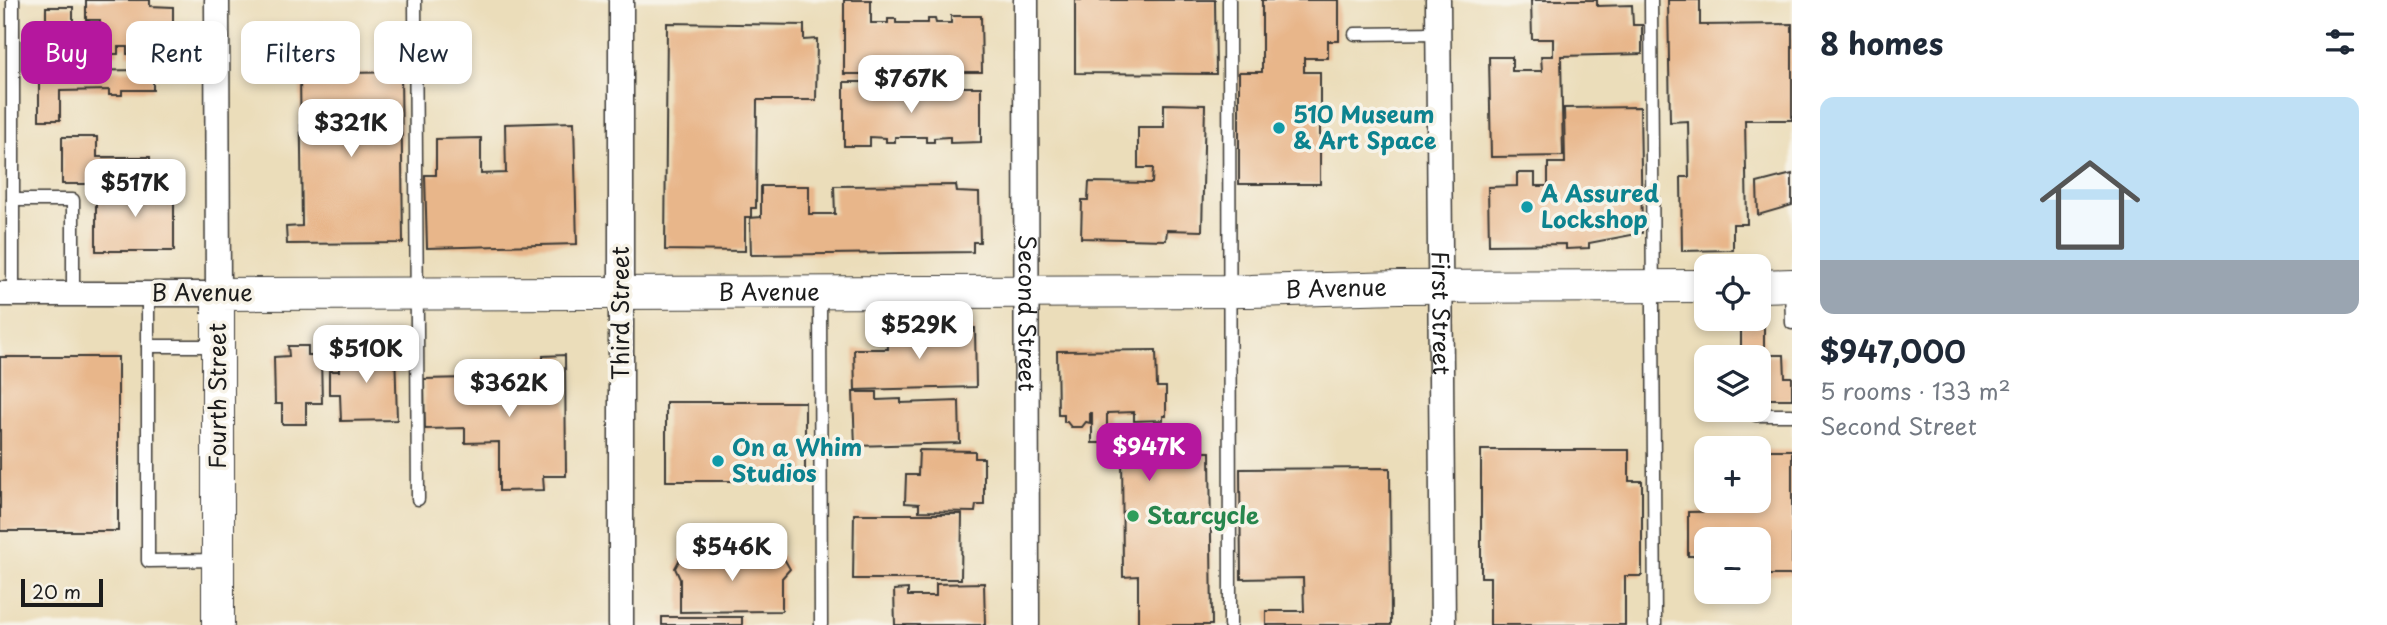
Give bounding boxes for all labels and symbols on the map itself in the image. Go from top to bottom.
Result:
pin: $767K [862,55,960,115]
place label: 510 Museum & Art Space [1293,96,1437,157]
pin: $321K [302,100,400,159]
marker: 510 Museum & Art Space [1271,120,1287,136]
pin: $517K [86,160,184,219]
place label: A Assured Lockshop [1540,175,1659,236]
marker: A Assured Lockshop [1519,199,1535,215]
street label: Second Street [1010,235,1046,391]
street label: Third Street [602,246,637,380]
street label: First Street [1424,251,1460,375]
street label: B Avenue [1285,268,1387,306]
street label: B Avenue [718,273,820,309]
street label: B Avenue [151,274,253,309]
pin: $529K [870,302,968,361]
street label: Fourth Street [199,323,234,469]
pin: $510K [317,326,415,385]
pin: $362K [460,360,558,419]
pin: $947K [1100,424,1198,483]
place label: On a Whim Studios [732,429,862,490]
marker: On a Whim Studios [710,453,726,469]
place label: Starcycle [1147,497,1259,532]
marker: Starcycle [1125,508,1141,524]
pin: $546K [683,524,781,583]
scale bar [21,576,103,608]

